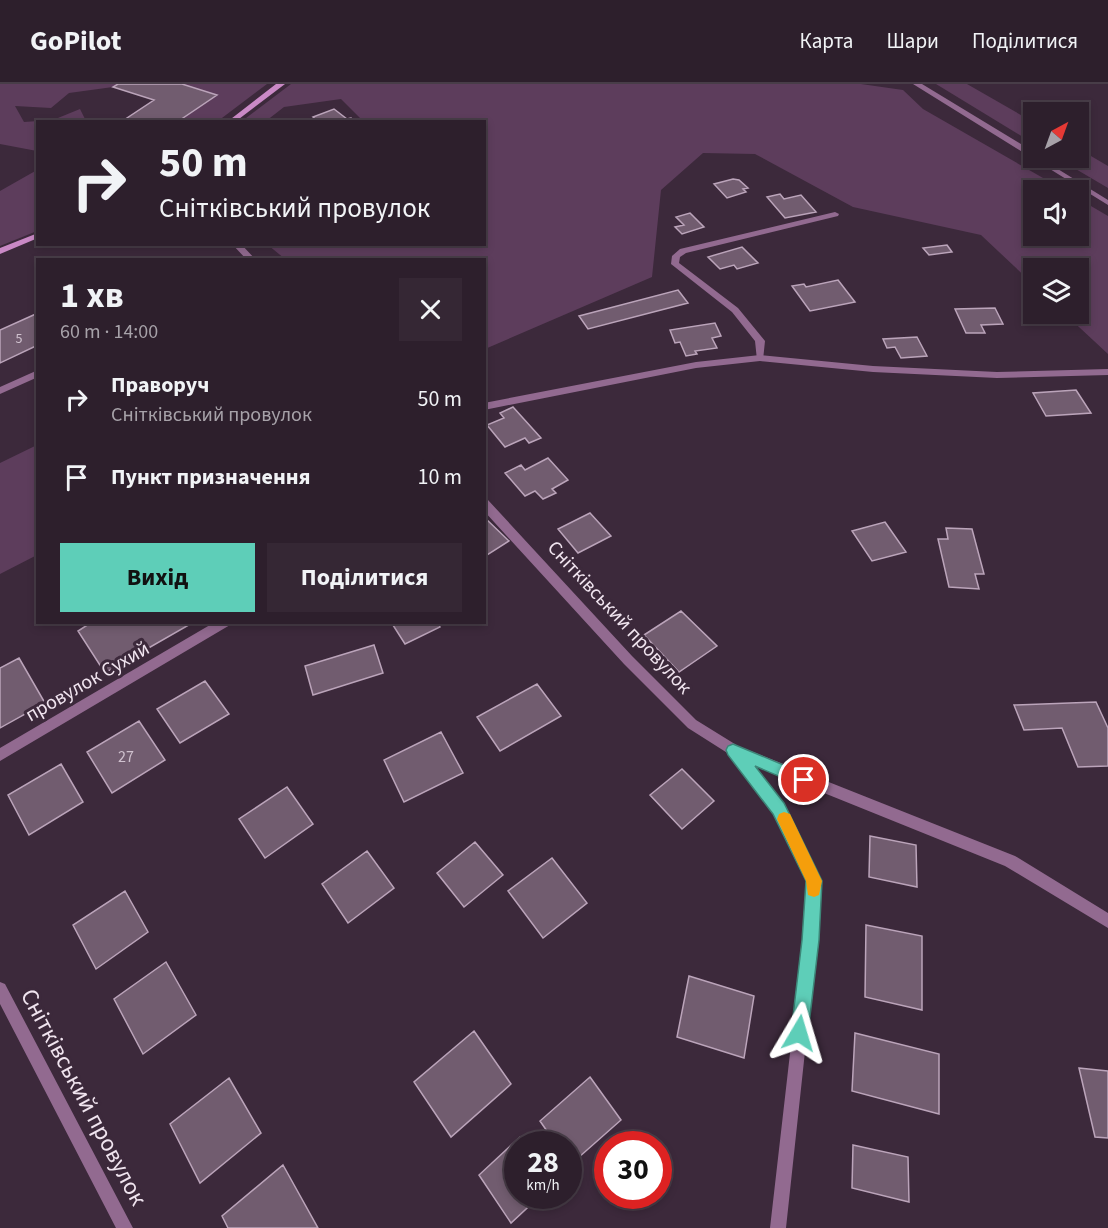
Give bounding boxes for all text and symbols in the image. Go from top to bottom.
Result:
text: GoPilot [30,21,121,61]
text: Карта [800,26,853,56]
text: Шари [886,26,939,56]
text: Поділитися [972,26,1078,56]
north arrow [1023,102,1089,168]
map controls [1023,102,1089,324]
text: 50 m [159,133,248,193]
icon: right [60,144,138,222]
button: sound [1023,180,1089,246]
text: Снітківський провулок [159,189,430,228]
button: layers [1023,258,1089,324]
text: 1 хв [60,270,124,321]
button: close [399,278,462,341]
text: 60 m · 14:00 [60,318,158,346]
house number: 5 [16,329,23,349]
text: Праворуч [111,369,209,401]
icon: right [60,383,93,416]
text: 50 m [417,383,462,415]
text: Снітківський провулок [111,401,312,429]
icon: arrive [60,461,93,494]
text: Пункт призначення [111,461,311,493]
text: 10 m [417,461,462,493]
street label: Снітківський провулок [541,535,698,701]
button: Вихід [60,543,255,612]
button: Поділитися [267,543,462,612]
street label: провулок Сухий [20,635,155,729]
house number: 27 [118,746,134,768]
pin [778,754,829,805]
icon: arrive [787,763,820,796]
street label: Снітківський провулок [12,983,156,1212]
position arrow [767,1001,831,1065]
speed limit sign: 30 [594,1131,672,1209]
text: 28 [527,1141,559,1184]
text: km/h [526,1175,560,1196]

